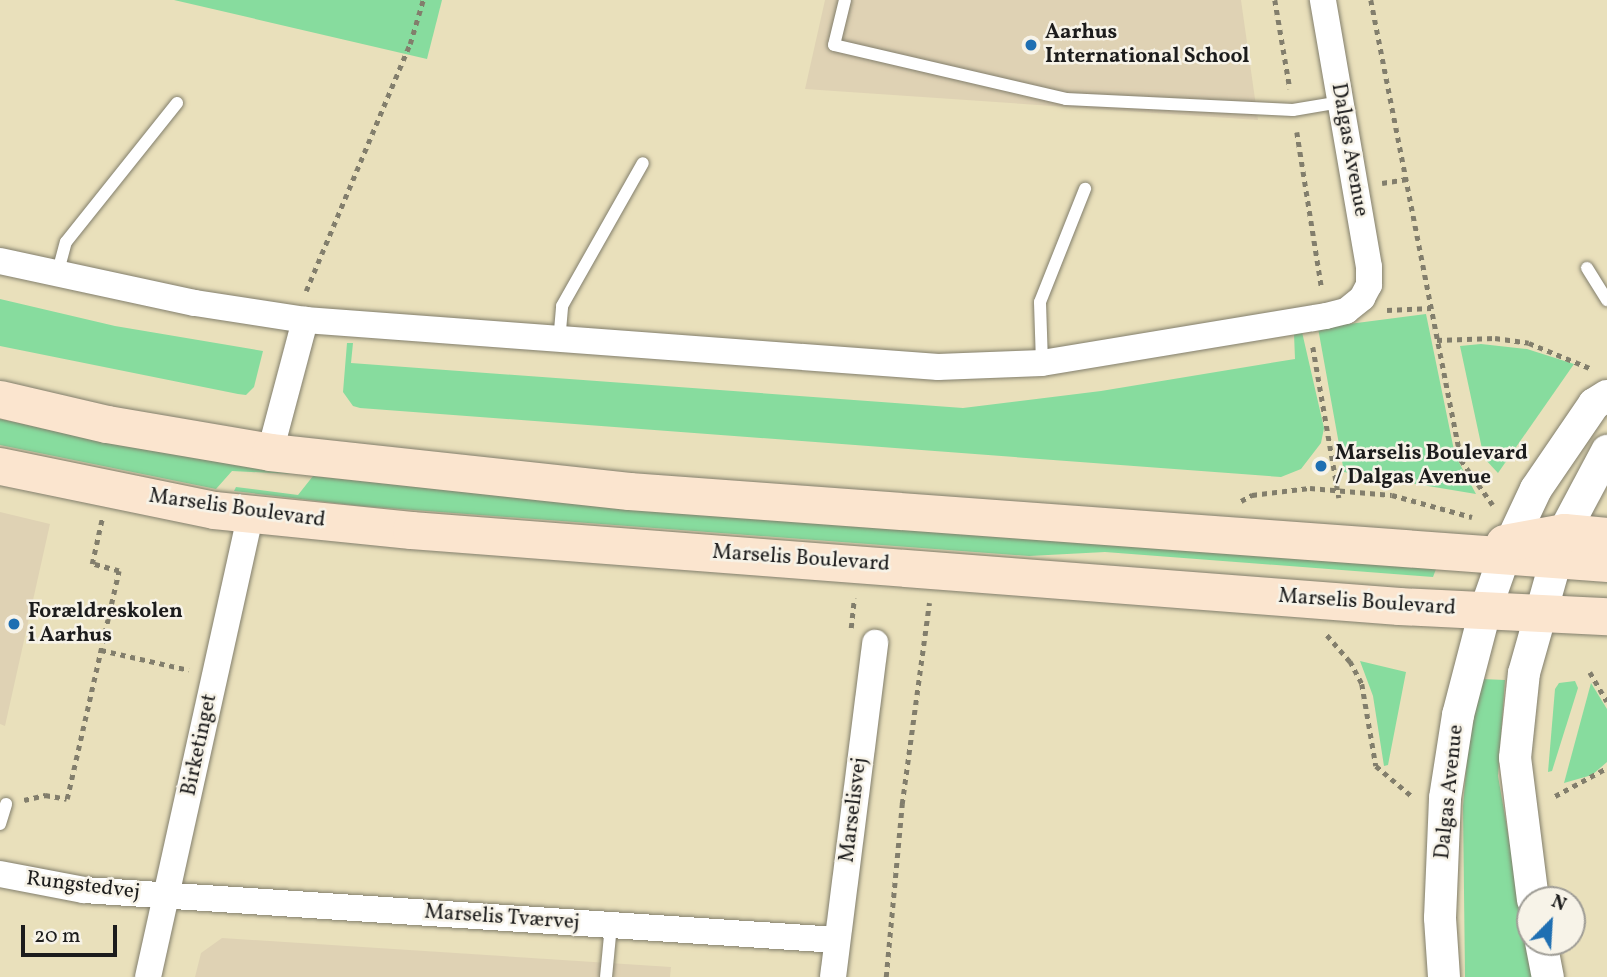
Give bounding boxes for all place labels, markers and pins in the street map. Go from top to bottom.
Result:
place label: Aarhus International School [1045,20,1249,70]
marker: Aarhus International School [1023,37,1039,53]
place label: Marselis Boulevard / Dalgas Avenue [1335,441,1528,491]
marker: Marselis Boulevard / Dalgas Avenue [1313,458,1329,474]
place label: Forældreskolen i Aarhus [28,599,183,649]
marker: Forældreskolen i Aarhus [6,616,22,632]

